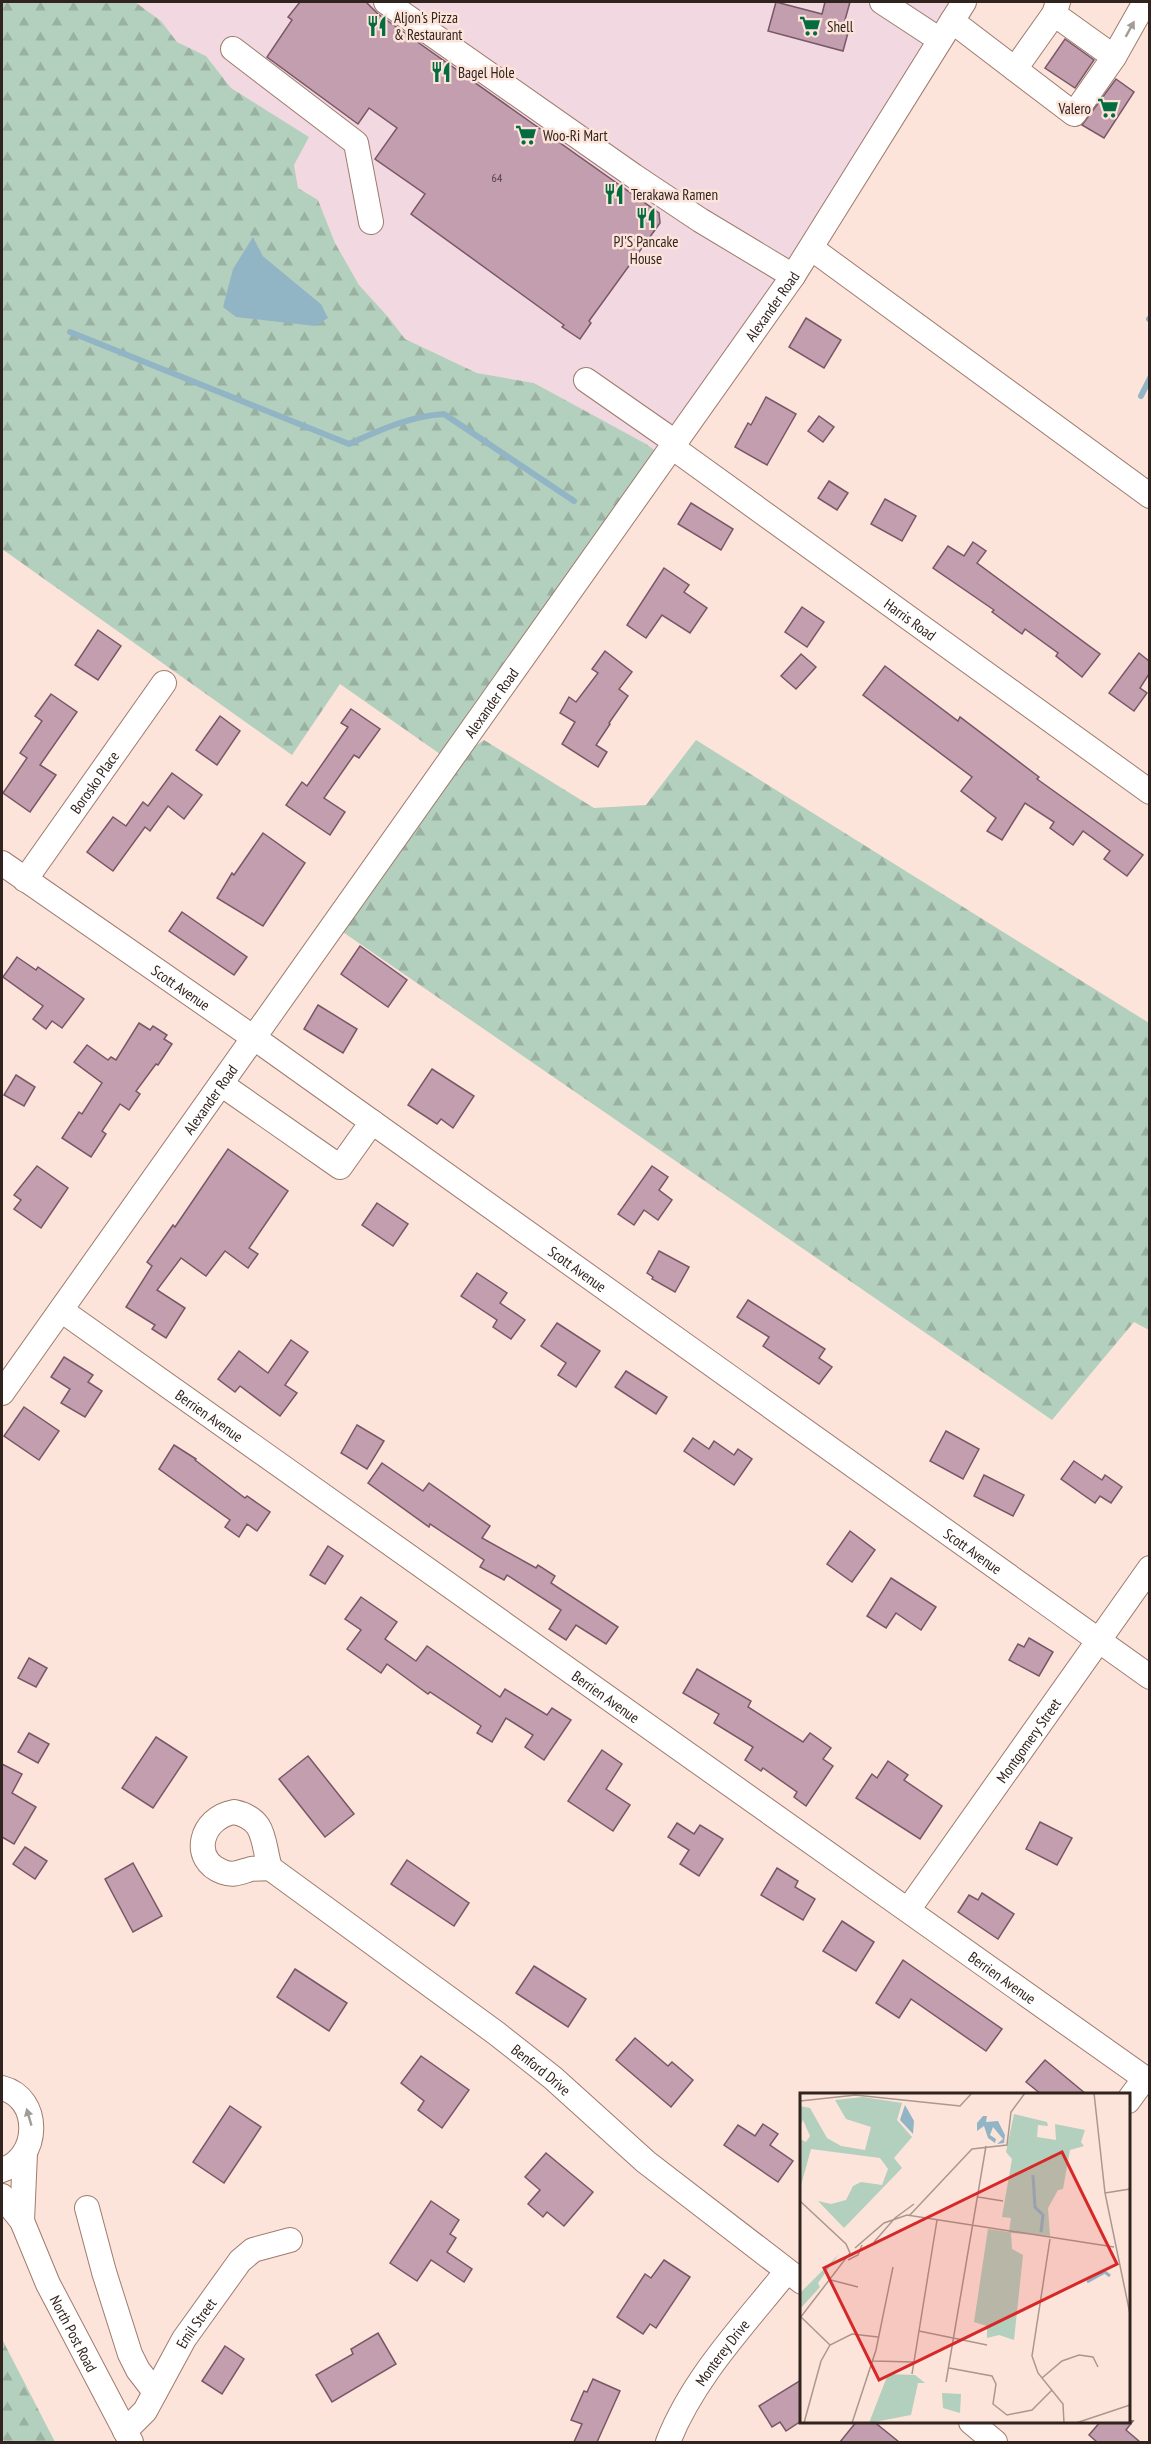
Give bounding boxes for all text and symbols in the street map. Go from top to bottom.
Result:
place label: Aljon's Pizza & Restaurant [394,8,462,44]
restaurant icon: Aljon's Pizza & Restaurant [365,14,389,38]
supermarket icon: Shell [798,14,822,38]
place label: Shell [827,17,854,36]
one-way arrow [1125,20,1135,37]
restaurant icon: Bagel Hole [429,60,453,84]
place label: Bagel Hole [458,63,515,82]
supermarket icon: Valero [1096,96,1120,120]
place label: Valero [1057,99,1091,118]
supermarket icon: Woo-Ri Mart [514,123,538,147]
place label: Woo-Ri Mart [543,126,608,145]
house number: 64 [492,170,503,185]
restaurant icon: Terakawa Ramen [602,182,626,206]
place label: Terakawa Ramen [631,185,718,204]
restaurant icon: PJ'S Pancake House [634,206,658,230]
place label: PJ'S Pancake House [614,232,678,268]
street label: Alexander Road [741,268,803,344]
street label: Harris Road [881,594,940,644]
street label: Alexander Road [460,664,522,741]
street label: Borosko Place [66,747,123,817]
street label: Scott Avenue [148,960,214,1014]
street label: Alexander Road [179,1061,241,1138]
street label: Scott Avenue [545,1241,610,1296]
street label: Berrien Avenue [172,1385,247,1446]
street label: Scott Avenue [940,1524,1006,1578]
street label: Berrien Avenue [568,1666,643,1727]
street label: Montgomery Street [992,1694,1065,1786]
street label: Berrien Avenue [965,1947,1040,2008]
street label: Benford Drive [508,2040,575,2099]
inset map [800,2093,1130,2423]
one-way arrow [24,2108,33,2126]
street label: North Post Road [46,2292,102,2375]
street label: Emil Street [171,2294,220,2351]
street label: Monterey Drive [691,2315,753,2389]

